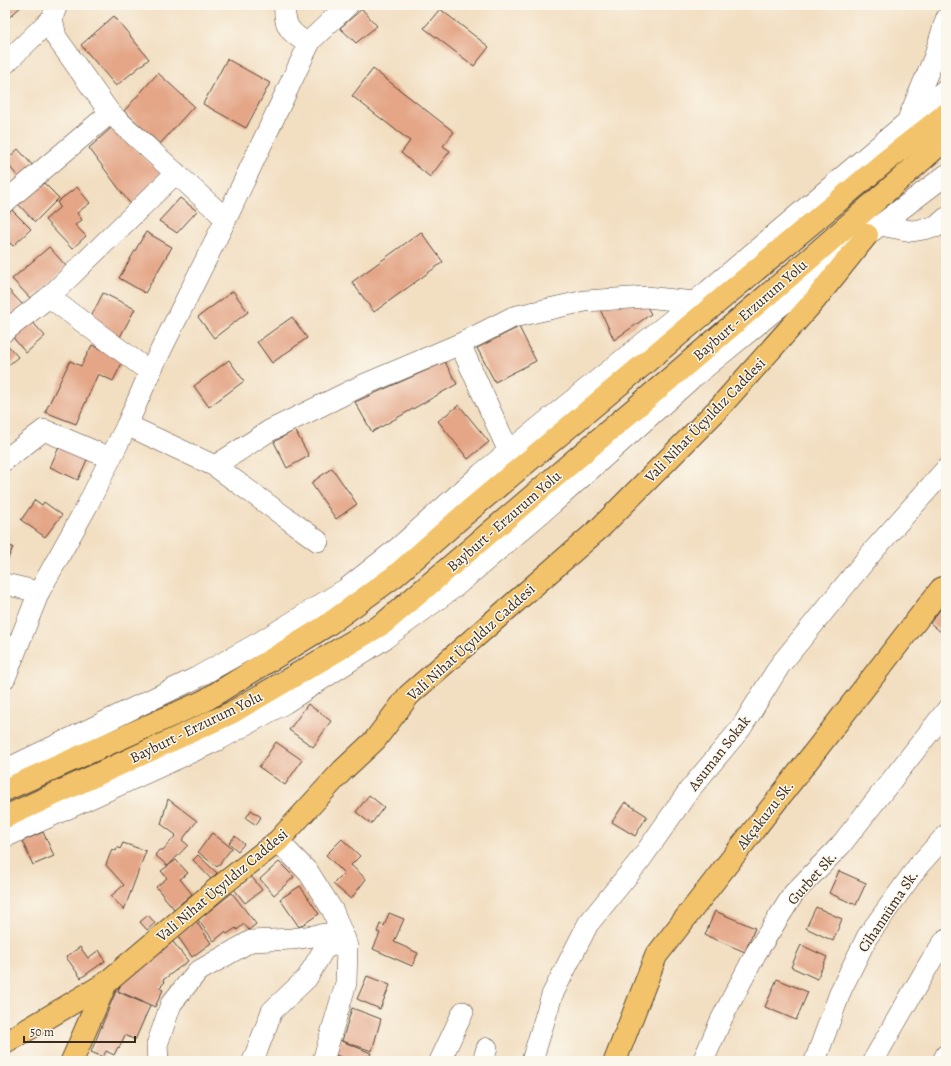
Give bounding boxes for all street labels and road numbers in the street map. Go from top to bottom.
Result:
street label: Bayburt - Erzurum Yolu [689,254,812,365]
street label: Vali Nihat Üçyıldız Caddesi [639,353,770,487]
street label: Bayburt - Erzurum Yolu [443,465,566,576]
street label: Vali Nihat Üçyıldız Caddesi [402,579,539,706]
street label: Bayburt - Erzurum Yolu [126,686,266,768]
street label: Asuman Sokak [683,711,755,796]
street label: Akçakuzu Sk. [731,776,798,854]
street label: Vali Nihat Üçyıldız Caddesi [151,824,292,947]
street label: Gurbet Sk. [783,847,841,909]
street label: Cihannüma Sk. [853,866,923,956]

